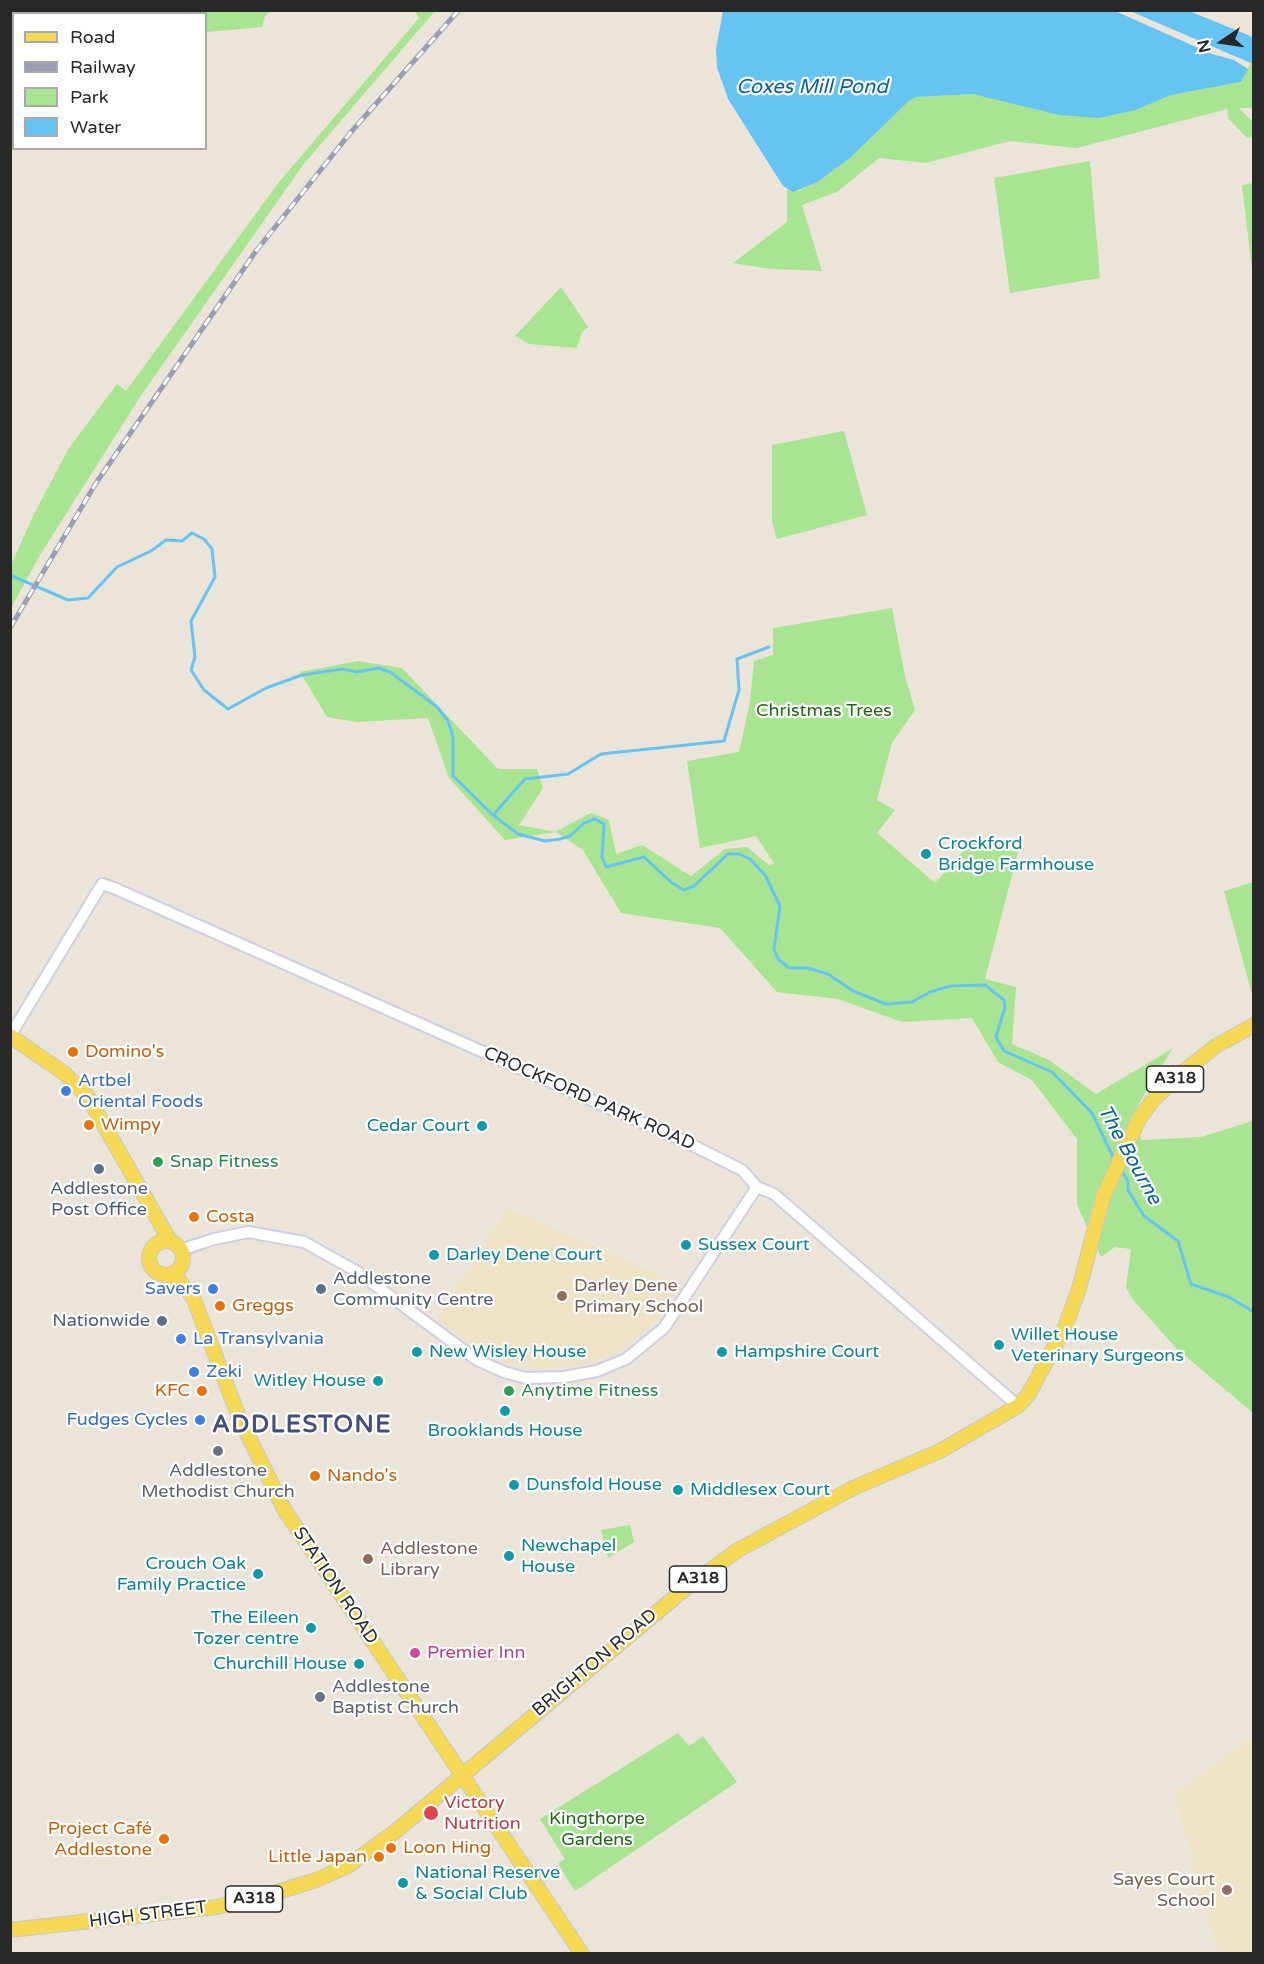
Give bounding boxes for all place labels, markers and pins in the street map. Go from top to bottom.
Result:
place label: Crockford Bridge Farmhouse [938,833,1094,876]
marker: Crockford Bridge Farmhouse [919,847,933,861]
place label: Domino's [85,1041,164,1063]
marker: Domino's [66,1045,80,1059]
place label: Artbel Oriental Foods [78,1070,203,1112]
marker: Artbel Oriental Foods [59,1084,73,1098]
place label: Wimpy [101,1114,161,1136]
place label: Cedar Court [367,1115,470,1137]
marker: Wimpy [82,1118,96,1132]
marker: Cedar Court [475,1119,489,1133]
place label: Snap Fitness [170,1151,279,1173]
marker: Snap Fitness [151,1155,165,1169]
marker: Addlestone Post Office [92,1162,106,1176]
place label: Addlestone Post Office [50,1178,148,1220]
place label: Costa [206,1206,255,1228]
marker: Costa [187,1210,201,1224]
place label: Sussex Court [698,1234,810,1256]
marker: Sussex Court [679,1238,693,1252]
place label: Darley Dene Court [446,1244,602,1266]
marker: Darley Dene Court [427,1248,441,1262]
place label: Addlestone Community Centre [333,1268,494,1310]
place label: Darley Dene Primary School [574,1275,703,1318]
place label: Savers [145,1278,201,1300]
marker: Savers [206,1282,220,1296]
marker: Addlestone Community Centre [314,1282,328,1296]
marker: Darley Dene Primary School [555,1289,569,1303]
place label: Greggs [232,1295,294,1317]
marker: Greggs [213,1299,227,1313]
place label: Nationwide [52,1310,150,1332]
marker: Nationwide [155,1314,169,1328]
place label: Willet House Veterinary Surgeons [1011,1324,1184,1366]
place label: La Transylvania [193,1328,324,1350]
marker: La Transylvania [174,1332,188,1346]
marker: Willet House Veterinary Surgeons [992,1338,1006,1352]
place label: New Wisley House [429,1341,586,1363]
place label: Hampshire Court [734,1341,879,1363]
marker: New Wisley House [410,1345,424,1359]
marker: Hampshire Court [715,1345,729,1359]
place label: Zeki [206,1361,242,1383]
marker: Zeki [187,1365,201,1379]
place label: Witley House [254,1370,366,1392]
marker: Witley House [371,1374,385,1388]
place label: KFC [155,1380,190,1402]
place label: Anytime Fitness [521,1380,658,1402]
marker: KFC [195,1384,209,1398]
marker: Anytime Fitness [502,1384,516,1398]
marker: Brooklands House [498,1404,512,1418]
place label: Fudges Cycles [66,1409,188,1431]
marker: Fudges Cycles [193,1413,207,1427]
place label: Brooklands House [428,1420,582,1442]
marker: Addlestone Methodist Church [211,1444,225,1458]
place label: Addlestone Methodist Church [141,1460,295,1502]
place label: Nando's [327,1465,397,1487]
marker: Nando's [308,1469,322,1483]
place label: Dunsfold House [526,1474,662,1496]
marker: Dunsfold House [507,1478,521,1492]
place label: Middlesex Court [690,1479,830,1501]
marker: Middlesex Court [671,1483,685,1497]
place label: Newchapel House [521,1535,616,1578]
place label: Addlestone Library [380,1538,478,1580]
marker: Newchapel House [502,1549,516,1563]
marker: Addlestone Library [361,1552,375,1566]
place label: Crouch Oak Family Practice [117,1553,246,1596]
marker: Crouch Oak Family Practice [251,1567,265,1581]
place label: The Eileen Tozer centre [193,1607,299,1650]
marker: The Eileen Tozer centre [304,1621,318,1635]
place label: Premier Inn [427,1642,525,1664]
marker: Premier Inn [408,1646,422,1660]
place label: Churchill House [213,1653,347,1675]
marker: Churchill House [352,1657,366,1671]
place label: Addlestone Baptist Church [332,1676,459,1718]
marker: Addlestone Baptist Church [313,1690,327,1704]
place label: Victory Nutrition [444,1792,521,1834]
marker: Victory Nutrition [422,1804,440,1822]
place label: Project Café Addlestone [48,1818,152,1860]
marker: Project Café Addlestone [157,1832,171,1846]
place label: Loon Hing [403,1837,491,1859]
marker: Loon Hing [384,1841,398,1855]
place label: Little Japan [268,1846,367,1868]
marker: Little Japan [372,1850,386,1864]
place label: National Reserve & Social Club [415,1862,560,1904]
place label: Sayes Court School [1113,1869,1215,1912]
marker: National Reserve & Social Club [396,1876,410,1890]
marker: Sayes Court School [1220,1883,1234,1897]

